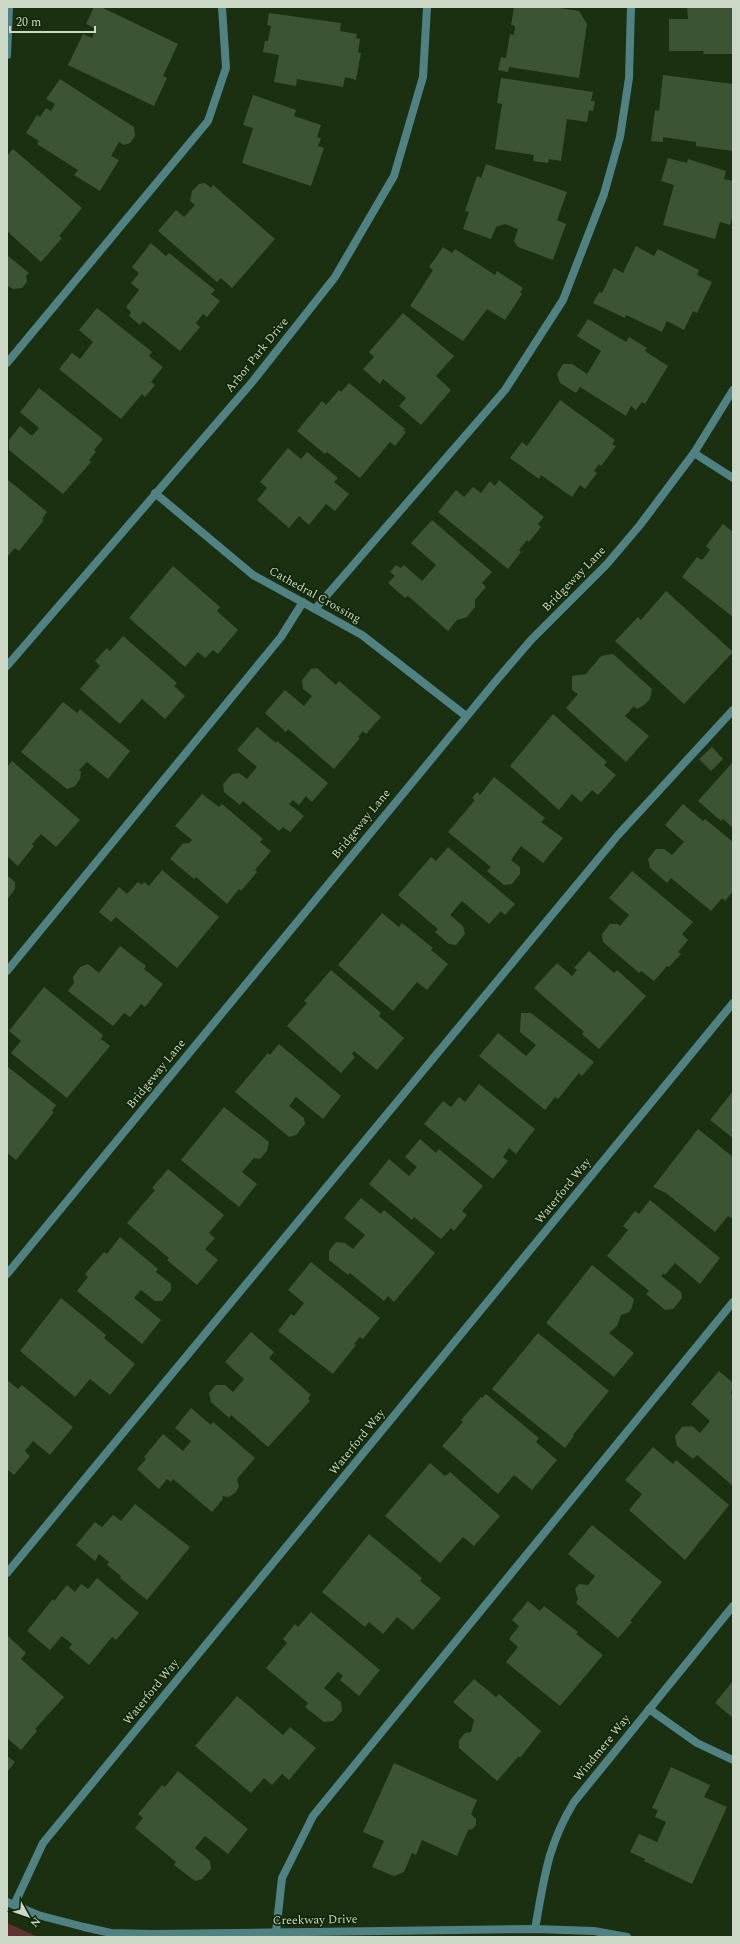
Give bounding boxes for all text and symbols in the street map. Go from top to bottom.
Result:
scale bar [10,8,95,34]
text: 20 m [16,13,41,32]
street label: Arbor Park Drive [221,313,293,397]
street label: Bridgeway Lane [538,542,611,616]
street label: Cathedral Crossing [265,562,365,628]
street label: Bridgeway Lane [327,785,395,863]
street label: Bridgeway Lane [122,1035,190,1113]
street label: Waterford Way [530,1153,596,1228]
street label: Waterford Way [324,1404,390,1479]
street label: Waterford Way [118,1654,184,1729]
street label: Windmere Way [569,1709,636,1786]
north arrow [8,1896,48,1936]
street label: Creekway Drive [272,1910,358,1930]
text: N [26,1913,45,1931]

